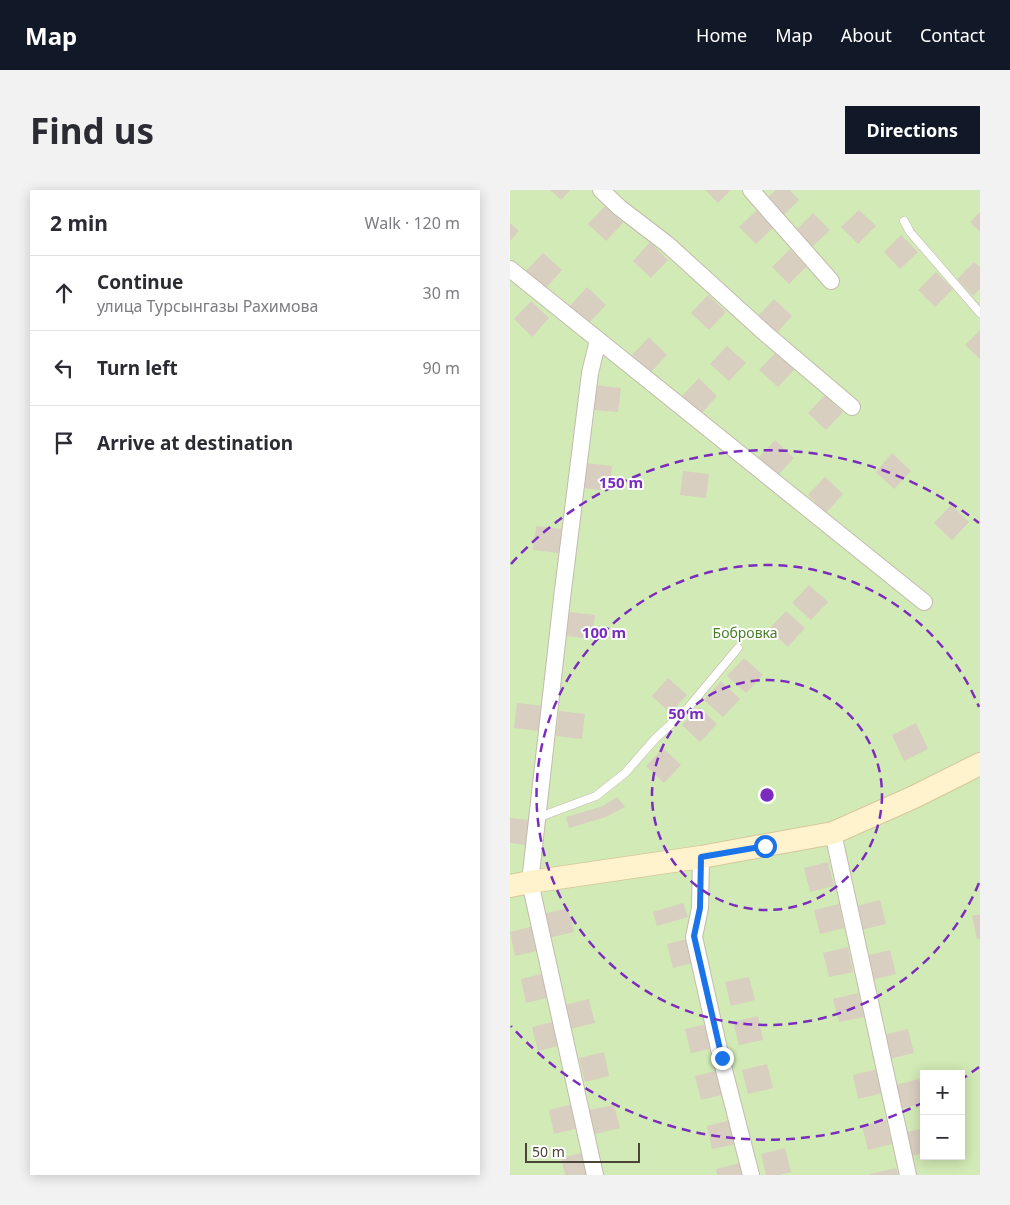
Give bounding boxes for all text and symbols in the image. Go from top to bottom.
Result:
text: Map [25,19,77,52]
text: Home [696,23,747,47]
text: Map [775,23,813,47]
text: About [841,23,892,47]
text: Contact [920,23,985,47]
button: Directions [845,106,980,154]
text: Find us [30,107,154,154]
text: 2 min [50,209,108,237]
text: Walk · 120 m [365,212,460,234]
text: Continue [97,269,183,295]
icon: ahead [50,279,78,307]
text: 30 m [423,282,460,304]
text: улица Турсынгазы Рахимова [97,295,319,317]
icon: left [50,354,78,382]
text: Turn left [97,355,178,381]
text: 90 m [423,357,460,379]
icon: arrive [50,429,78,457]
text: Arrive at destination [97,430,293,456]
text: 150 m [599,472,643,492]
text: 100 m [582,622,626,642]
park label: Бобровка [713,623,777,642]
text: 50 m [668,703,704,723]
centre of rings [758,786,776,804]
route start [754,835,777,858]
route end [711,1047,734,1070]
map controls [920,1070,965,1160]
button: + [920,1070,965,1115]
button: − [920,1115,965,1160]
scale bar [525,1140,640,1163]
text: 50 m [532,1142,565,1161]

